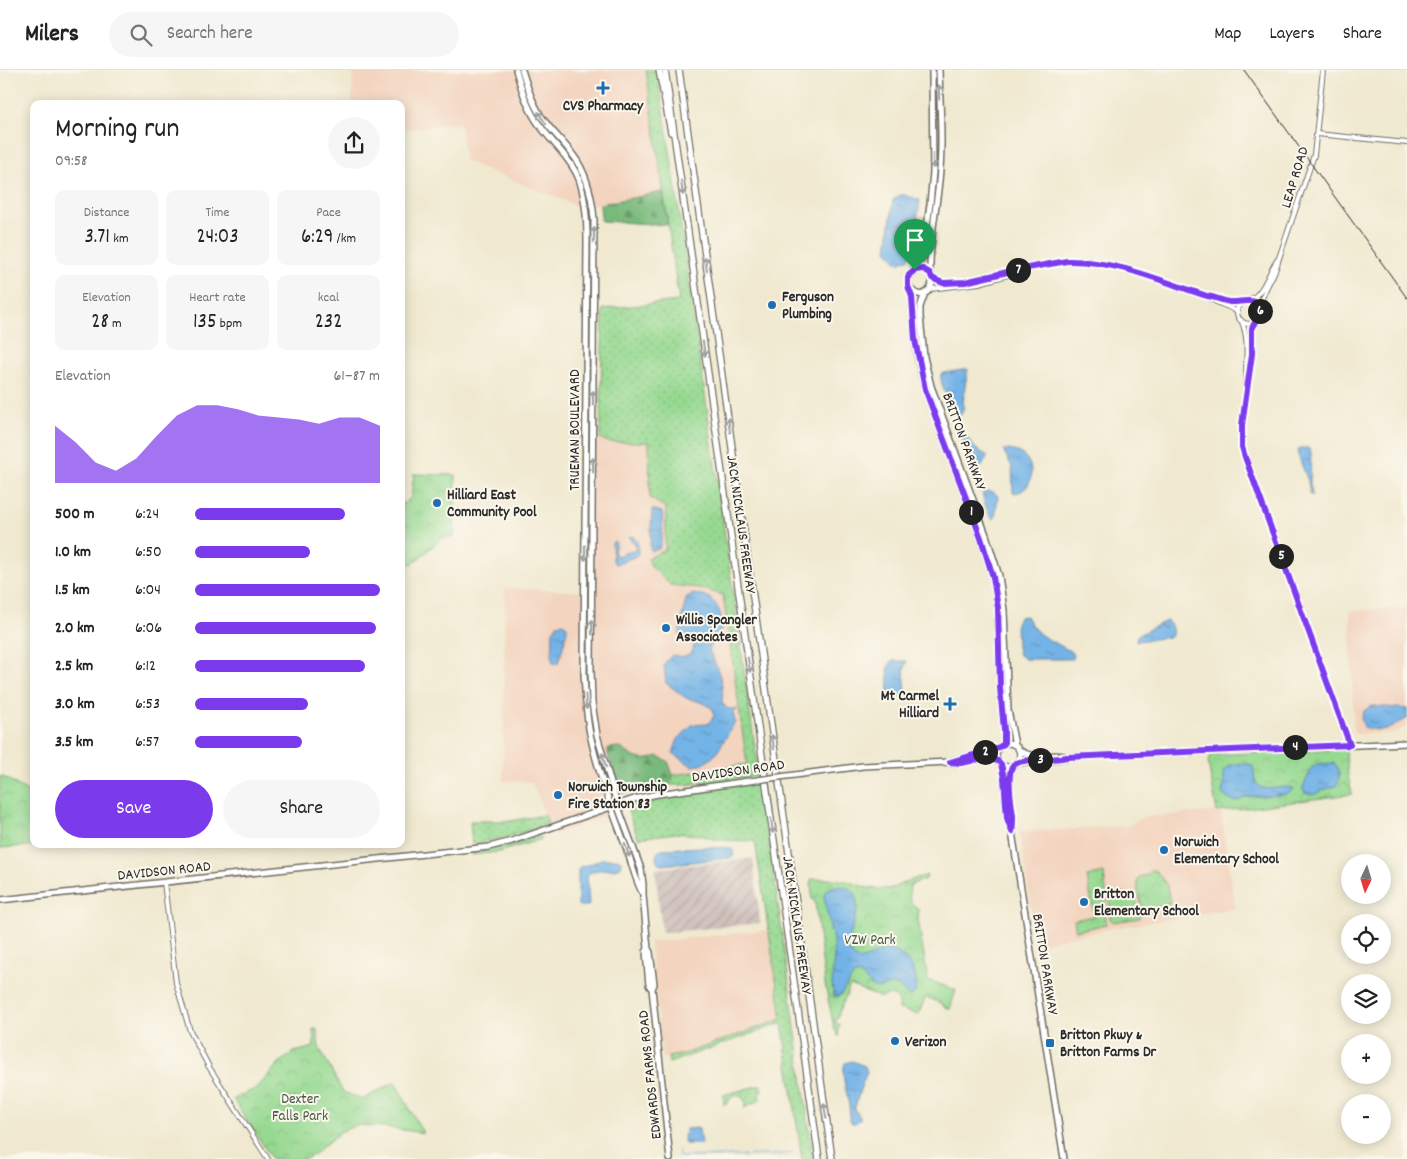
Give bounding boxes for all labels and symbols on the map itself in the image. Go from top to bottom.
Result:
marker: CVS Pharmacy [597,82,609,94]
one-way arrow [935,84,944,100]
place label: CVS Pharmacy [563,96,644,118]
one-way arrow [537,111,547,125]
street label: LEAP ROAD [1276,144,1316,211]
one-way arrow [928,152,938,168]
one-way arrow [677,179,687,195]
pin [894,219,936,270]
one-way arrow [589,228,598,244]
one-way arrow [701,256,711,272]
pin: 7 [1006,258,1030,282]
place label: Ferguson Plumbing [782,287,834,326]
pin: 6 [1248,298,1272,324]
marker: Ferguson Plumbing [766,299,778,311]
one-way arrow [700,340,710,356]
street label: TRUEMAN BOULEVARD [565,369,587,491]
one-way arrow [588,390,598,406]
street label: BRITTON PARKWAY [935,390,991,494]
one-way arrow [723,417,733,433]
street label: JACK NICKLAUS FREEWAY [719,454,761,595]
one-way arrow [588,457,598,473]
place label: Hilliard East Community Pool [447,485,537,524]
marker: Hilliard East Community Pool [431,497,443,509]
pin: 1 [958,500,984,524]
pin: 5 [1268,544,1294,568]
one-way arrow [580,545,590,561]
place label: Willis Spangler Associates [676,610,757,649]
one-way arrow [587,619,596,635]
marker: Willis Spangler Associates [660,622,672,634]
one-way arrow [744,657,754,673]
place label: Mt Carmel Hilliard [881,686,939,725]
one-way arrow [581,693,591,709]
marker: Mt Carmel Hilliard [943,697,957,711]
one-way arrow [768,734,778,750]
pin: 4 [1282,734,1308,760]
pin: 2 [972,740,998,764]
pin: 3 [1028,748,1052,772]
one-way arrow [599,753,609,769]
street label: DAVIDSON ROAD [690,755,786,789]
place label: Norwich Township Fire Station 83 [568,777,667,816]
marker: Norwich Township Fire Station 83 [552,789,564,801]
one-way arrow [767,818,777,834]
place label: Norwich Elementary School [1174,832,1279,871]
one-way arrow [623,842,632,857]
marker: Norwich Elementary School [1158,844,1170,856]
north arrow [1341,854,1391,904]
street label: JACK NICKLAUS FREEWAY [775,855,817,996]
street label: DAVIDSON ROAD [117,856,212,888]
place label: Britton Elementary School [1094,884,1199,923]
marker: Britton Elementary School [1078,896,1090,908]
street label: BRITTON PARKWAY [1025,912,1063,1017]
park label: VZW Park [844,930,896,952]
street label: EDWARDS FARMS ROAD [633,1009,669,1140]
place label: Britton Pkwy & Britton Farms Dr [1060,1025,1157,1064]
place label: Verizon [905,1032,947,1054]
marker: Verizon [889,1035,901,1047]
marker: Britton Pkwy & Britton Farms Dr [1044,1037,1056,1049]
park label: Dexter Falls Park [272,1089,328,1128]
one-way arrow [820,1103,830,1119]

